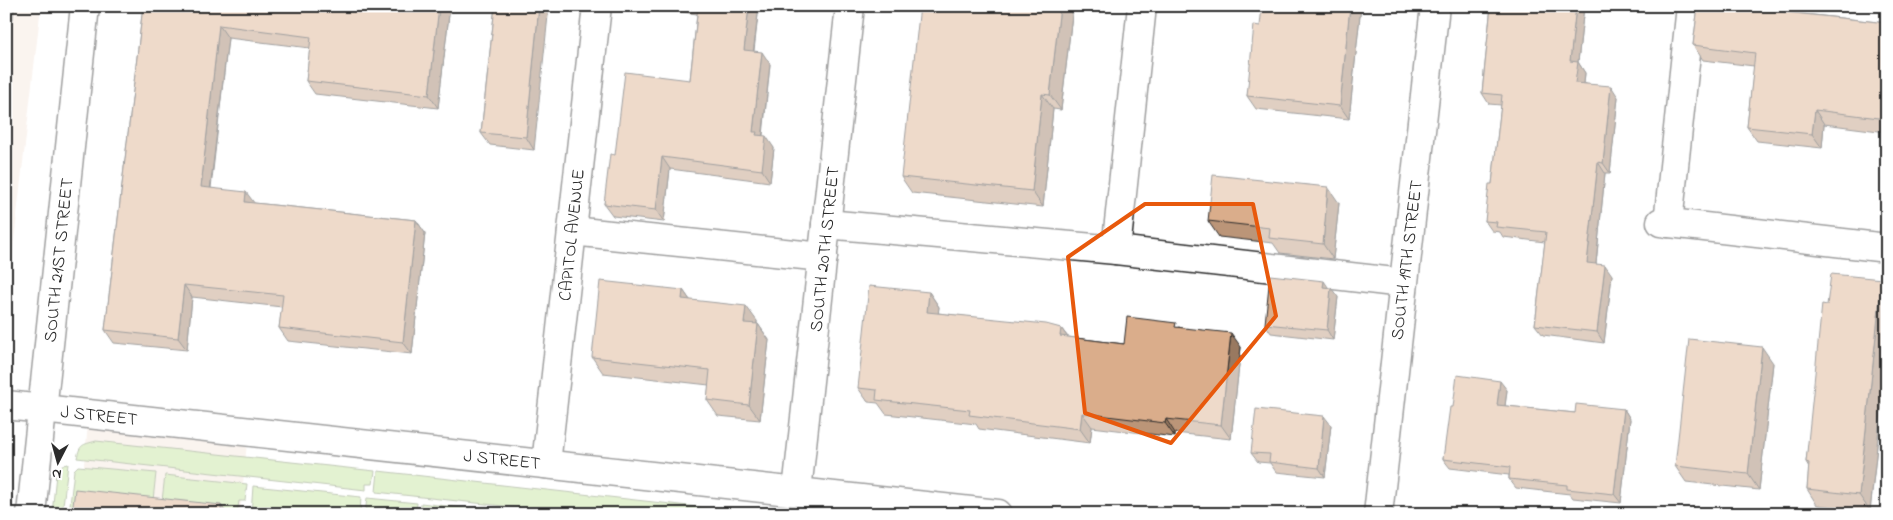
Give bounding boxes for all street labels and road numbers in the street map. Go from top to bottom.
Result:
street label: SOUTH 20TH STREET [804,165,848,333]
street label: CAPITOL AVENUE [553,168,593,303]
street label: SOUTH 21ST STREET [38,177,82,344]
street label: SOUTH 19TH STREET [1385,179,1431,341]
street label: J STREET [59,400,139,434]
street label: J STREET [462,444,542,478]

